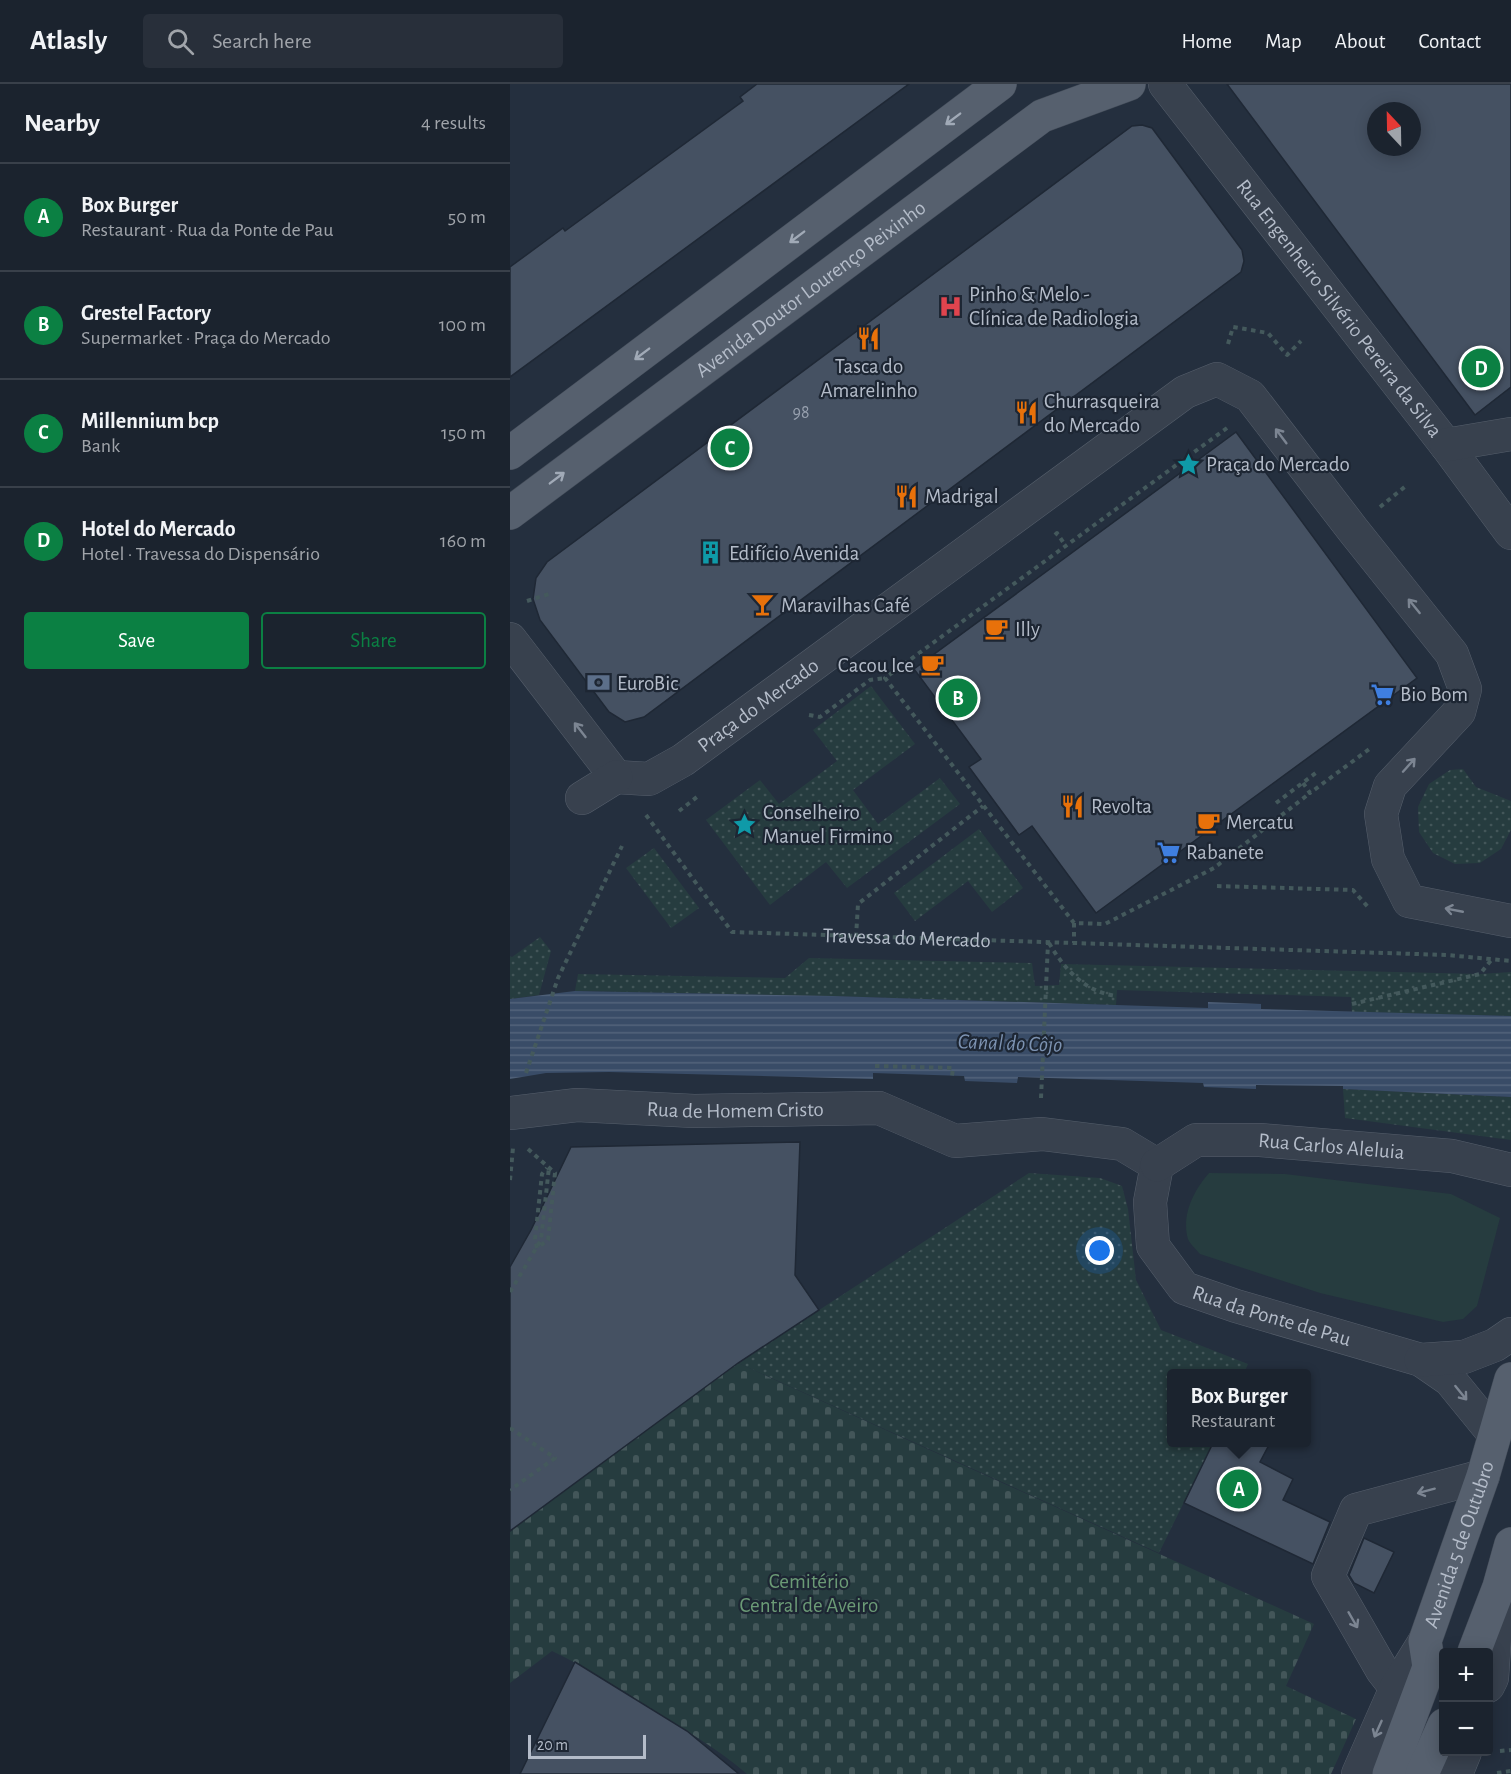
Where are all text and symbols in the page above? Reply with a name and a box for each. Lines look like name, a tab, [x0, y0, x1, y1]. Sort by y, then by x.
search box	[143, 14, 563, 68]
icon: search	[164, 25, 197, 58]
text: Atlasly	[30, 27, 107, 55]
text: Search here	[212, 30, 312, 52]
text: Home	[1181, 31, 1232, 52]
text: Map	[1265, 31, 1302, 52]
text: About	[1335, 31, 1385, 52]
text: Contact	[1418, 31, 1481, 52]
north arrow	[1367, 102, 1421, 156]
text: Nearby	[24, 110, 100, 136]
text: 4 results	[421, 113, 486, 133]
one-way arrow	[946, 113, 962, 126]
street label: Rua Engenheiro Silvério Pereira da Silva	[1233, 175, 1446, 441]
text: Box Burger	[81, 194, 178, 216]
street label: Avenida Doutor Lourenço Peixinho	[692, 196, 929, 381]
text: A	[38, 207, 50, 227]
text: 50 m	[448, 207, 486, 227]
text: Restaurant · Rua da Ponte de Pau	[81, 220, 333, 240]
one-way arrow	[790, 230, 806, 243]
place label: Pinho & Melo - Clínica de Radiologia	[969, 284, 1139, 329]
hospital icon: Pinho & Melo - Clínica de Radiologia	[938, 293, 964, 319]
text: Grestel Factory	[81, 302, 211, 324]
text: B	[38, 315, 49, 335]
text: 100 m	[439, 315, 486, 335]
restaurant icon: Tasca do Amarelinho	[856, 325, 882, 351]
text: Supermarket · Praça do Mercado	[81, 328, 331, 348]
pin: D	[1462, 346, 1500, 390]
one-way arrow	[634, 348, 650, 360]
place label: Tasca do Amarelinho	[821, 356, 918, 401]
place label: Churrasqueira do Mercado	[1044, 391, 1160, 436]
restaurant icon: Churrasqueira do Mercado	[1013, 400, 1039, 426]
house number: 98	[793, 404, 810, 422]
text: Millennium bcp	[81, 410, 219, 432]
text: C	[38, 423, 49, 443]
text: 150 m	[441, 423, 486, 443]
pin: C	[710, 426, 750, 470]
one-way arrow	[1275, 429, 1288, 445]
text: Bank	[81, 436, 120, 456]
place icon: Praça do Mercado	[1175, 451, 1201, 477]
place label: Praça do Mercado	[1206, 454, 1350, 475]
one-way arrow	[548, 472, 564, 484]
restaurant icon: Madrigal	[894, 483, 920, 509]
place label: Madrigal	[925, 486, 999, 507]
text: Hotel do Mercado	[81, 518, 236, 540]
text: D	[37, 531, 50, 551]
text: 160 m	[440, 531, 486, 551]
building icon: Edifício Avenida	[698, 540, 724, 566]
place label: Edifício Avenida	[729, 543, 860, 564]
text: Hotel · Travessa do Dispensário	[81, 544, 320, 564]
bar icon: Maravilhas Café	[750, 592, 776, 618]
place label: Maravilhas Café	[781, 595, 910, 616]
one-way arrow	[1408, 599, 1421, 615]
button: Save	[24, 612, 249, 669]
button: Share	[261, 612, 486, 669]
cafe icon: Illy	[984, 616, 1010, 642]
place label: Illy	[1015, 619, 1040, 640]
cafe icon: Cacou Ice	[919, 652, 945, 678]
street label: Praça do Mercado	[694, 654, 822, 756]
place label: Cacou Ice	[838, 655, 914, 676]
bank icon: EuroBic	[586, 670, 612, 696]
place label: EuroBic	[617, 673, 678, 694]
pin: B	[938, 676, 978, 720]
supermarket icon: Bio Bom	[1369, 681, 1395, 707]
place label: Bio Bom	[1400, 684, 1468, 705]
one-way arrow	[574, 723, 587, 739]
one-way arrow	[1402, 758, 1416, 773]
restaurant icon: Revolta	[1060, 793, 1086, 819]
place label: Revolta	[1091, 796, 1152, 817]
place label: Conselheiro Manuel Firmino	[763, 802, 893, 847]
cafe icon: Mercatu	[1195, 809, 1221, 835]
place icon: Conselheiro Manuel Firmino	[732, 811, 758, 837]
place label: Mercatu	[1226, 812, 1294, 833]
supermarket icon: Rabanete	[1155, 839, 1181, 865]
place label: Rabanete	[1186, 842, 1264, 863]
one-way arrow	[1444, 904, 1464, 915]
street label: Travessa do Mercado	[822, 924, 991, 951]
water label: Canal do Côjo	[957, 1030, 1063, 1056]
street label: Rua de Homem Cristo	[646, 1098, 824, 1122]
street label: Rua Carlos Aleluia	[1257, 1129, 1406, 1163]
your location	[1085, 1236, 1114, 1265]
street label: Rua da Ponte de Pau	[1190, 1281, 1354, 1350]
popup	[1167, 1369, 1311, 1447]
text: Box Burger	[1190, 1385, 1288, 1407]
one-way arrow	[1454, 1385, 1467, 1401]
text: Restaurant	[1190, 1411, 1275, 1431]
street label: Avenida 5 de Outubro	[1420, 1458, 1497, 1631]
pin: A	[1220, 1466, 1258, 1512]
one-way arrow	[1417, 1486, 1436, 1497]
park label: Cemitério Central de Aveiro	[740, 1571, 878, 1616]
one-way arrow	[1348, 1611, 1360, 1628]
map controls	[1439, 1648, 1493, 1756]
button: +	[1439, 1648, 1493, 1702]
button: −	[1439, 1702, 1493, 1756]
one-way arrow	[1372, 1720, 1383, 1738]
scale bar	[528, 1732, 646, 1760]
text: 20 m	[537, 1737, 568, 1753]

